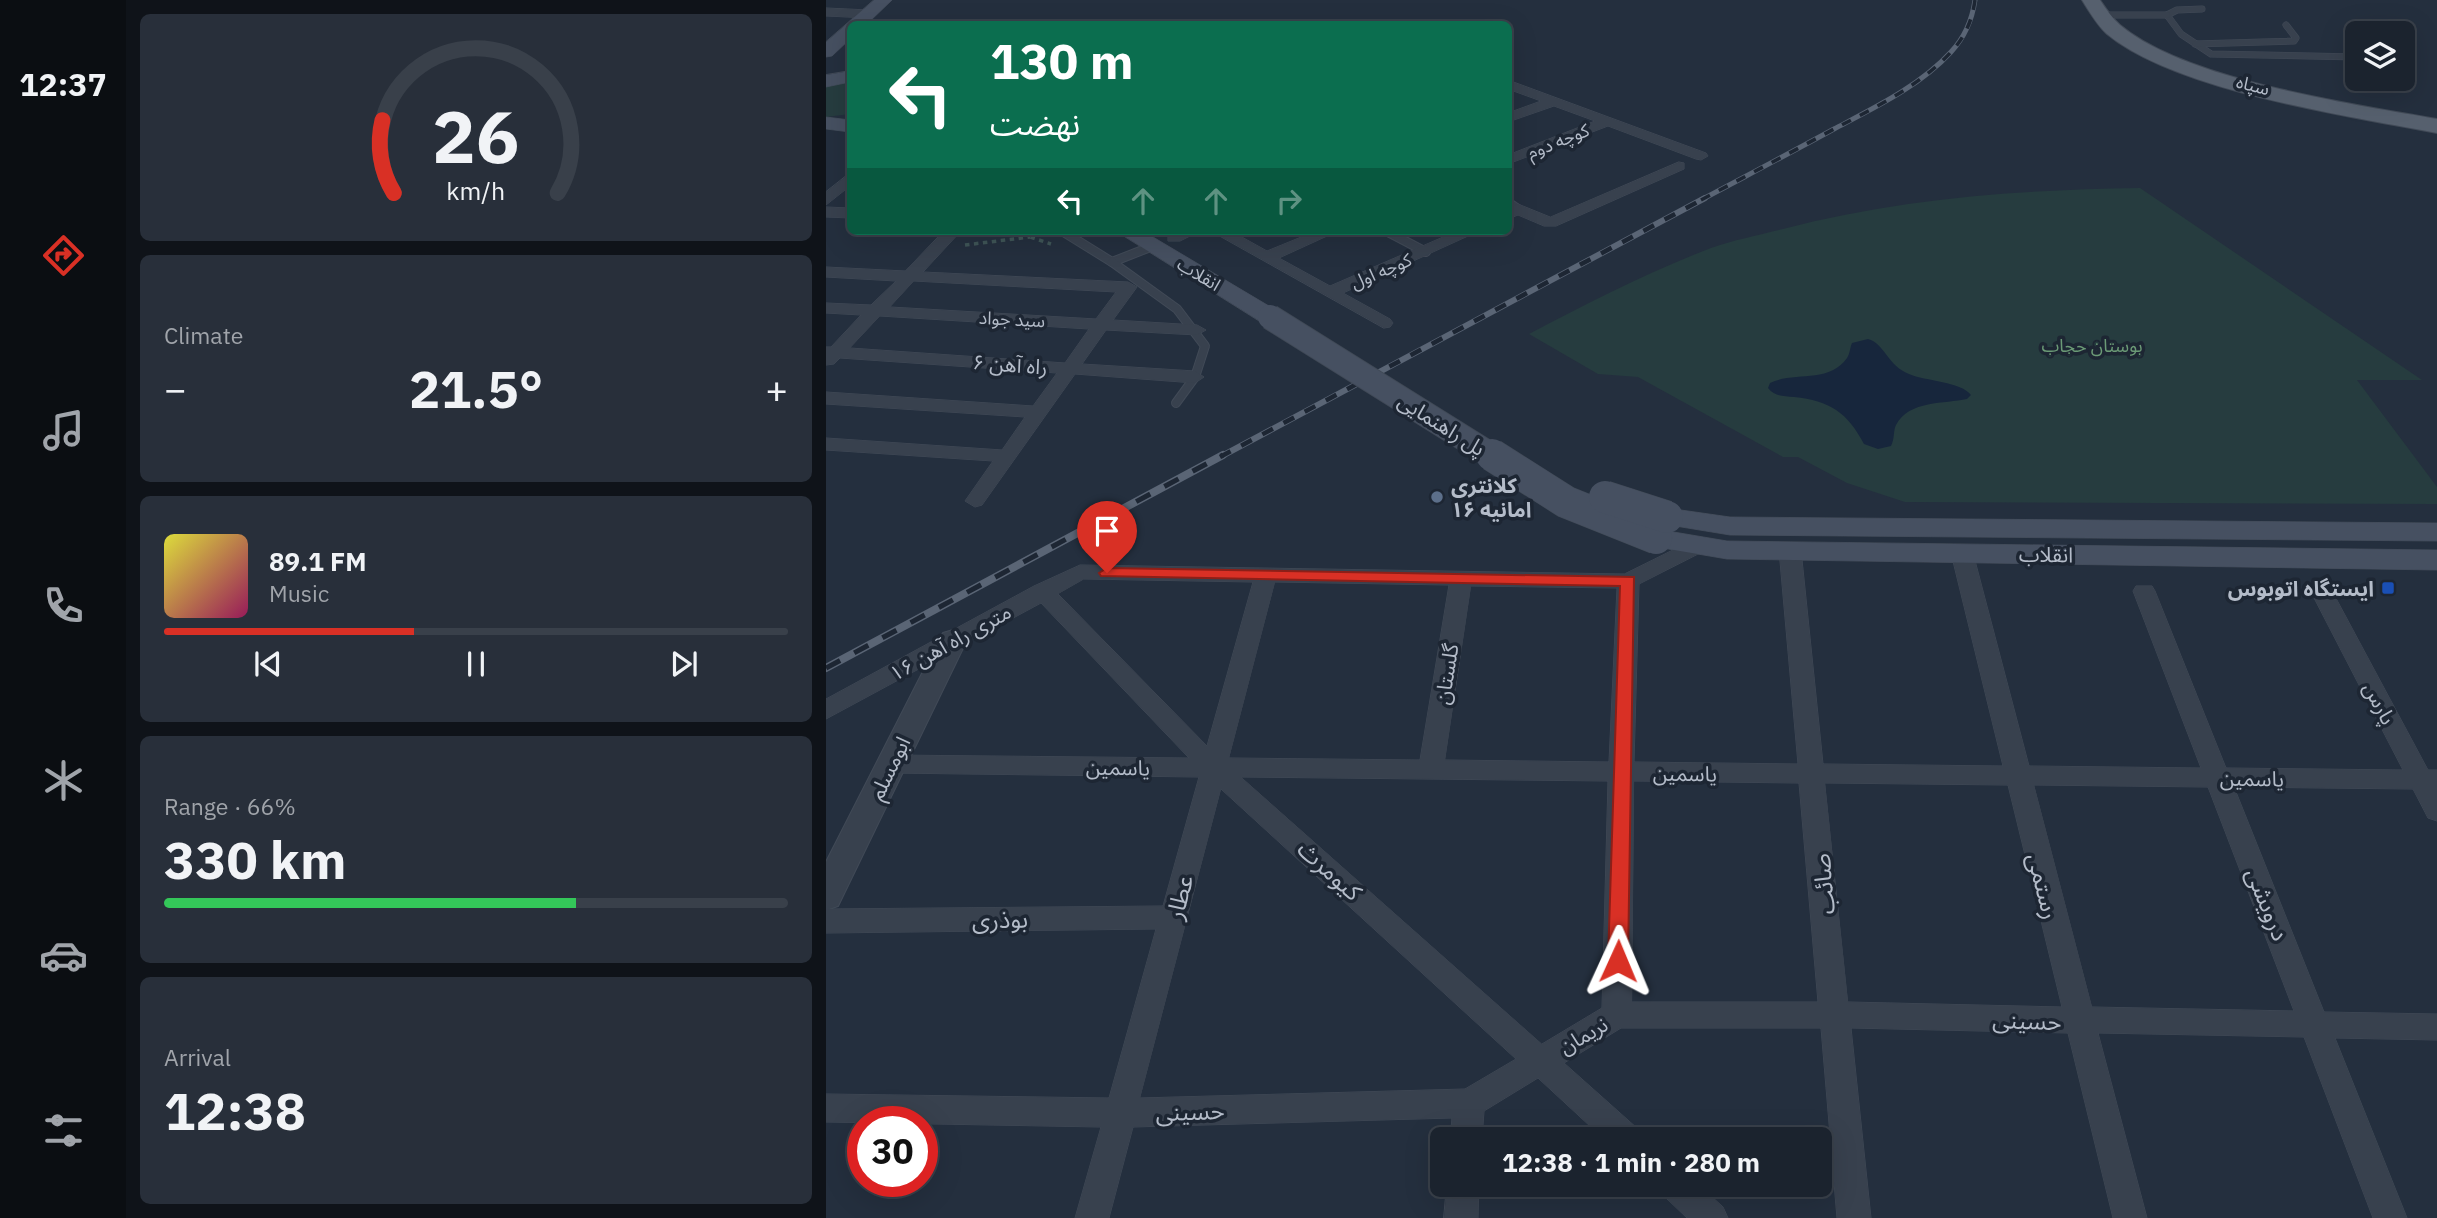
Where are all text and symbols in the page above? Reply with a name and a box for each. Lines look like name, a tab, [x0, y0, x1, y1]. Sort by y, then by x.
map controls	[2345, 21, 2415, 91]
button: layers	[2345, 21, 2415, 91]
text: 130 m	[990, 29, 1134, 92]
icon: left	[875, 49, 966, 140]
text: 12:37	[19, 63, 107, 105]
street label: سپاه	[2234, 70, 2272, 100]
text: 26	[432, 89, 520, 184]
text: نهضت	[990, 102, 1080, 144]
street label: کوچه دوم	[1524, 118, 1594, 167]
text: km/h	[447, 174, 505, 207]
icon: left	[1051, 182, 1089, 220]
icon: ahead	[1124, 182, 1162, 220]
icon: ahead	[1197, 182, 1235, 220]
icon: right	[1270, 182, 1308, 220]
icon: directions	[39, 231, 88, 280]
street label: کوچه اول	[1347, 248, 1416, 294]
street label: انقلاب	[1173, 252, 1225, 296]
street label: سید جواد	[978, 306, 1046, 332]
text: Climate	[164, 320, 243, 350]
park label: بوستان حجاب	[2041, 334, 2143, 357]
street label: راه آهن ۶	[972, 347, 1048, 381]
text: 21.5°	[409, 355, 543, 422]
text: −	[164, 364, 187, 413]
text: +	[765, 364, 788, 413]
street label: پل راهنمایی	[1393, 386, 1491, 462]
icon: music	[39, 406, 88, 455]
place label: کلانتری ۱۶ امانیه	[1451, 471, 1532, 523]
marker: کلانتری ۱۶ امانیه	[1429, 489, 1445, 505]
pin	[1077, 501, 1137, 573]
icon: arrive	[1088, 512, 1126, 550]
street label: انقلاب	[2019, 540, 2073, 568]
text: 89.1 FM	[269, 544, 367, 578]
place label: ایستگاه اتوبوس	[2228, 574, 2374, 602]
text: Music	[269, 578, 329, 608]
marker: ایستگاه اتوبوس	[2380, 580, 2396, 596]
icon: phone	[39, 581, 88, 630]
street label: ۱۶ متری راه آهن	[884, 597, 1016, 687]
street label: گلستان	[1427, 641, 1465, 706]
icon: previous	[249, 645, 287, 683]
icon: pause	[457, 645, 495, 683]
icon: next	[665, 645, 703, 683]
street label: پارس	[2357, 677, 2403, 729]
street label: ابومسلم	[862, 732, 918, 805]
street label: یاسمین	[1086, 752, 1150, 782]
icon: climate	[39, 756, 88, 805]
street label: یاسمین	[1653, 758, 1717, 788]
street label: یاسمین	[2220, 763, 2284, 793]
text: Range · 66%	[164, 791, 296, 821]
text: 330 km	[164, 826, 346, 893]
street label: کیومرث	[1291, 833, 1370, 908]
street label: رستمی	[2020, 849, 2068, 923]
street label: صائب	[1804, 852, 1842, 916]
street label: درویشی	[2239, 863, 2297, 945]
street label: عطار	[1157, 871, 1200, 924]
street label: بوذری	[972, 903, 1028, 935]
position arrow	[1581, 924, 1655, 998]
icon: car	[39, 931, 88, 980]
street label: حسینی	[1992, 1003, 2062, 1037]
street label: نریمان	[1553, 1010, 1613, 1060]
text: Arrival	[164, 1042, 231, 1072]
text: 12:38	[164, 1077, 306, 1144]
street label: حسینی	[1155, 1094, 1225, 1128]
icon: filters	[39, 1106, 88, 1155]
speed limit sign: 30	[847, 1106, 938, 1197]
text: 12:38 · 1 min · 280 m	[1502, 1145, 1760, 1179]

